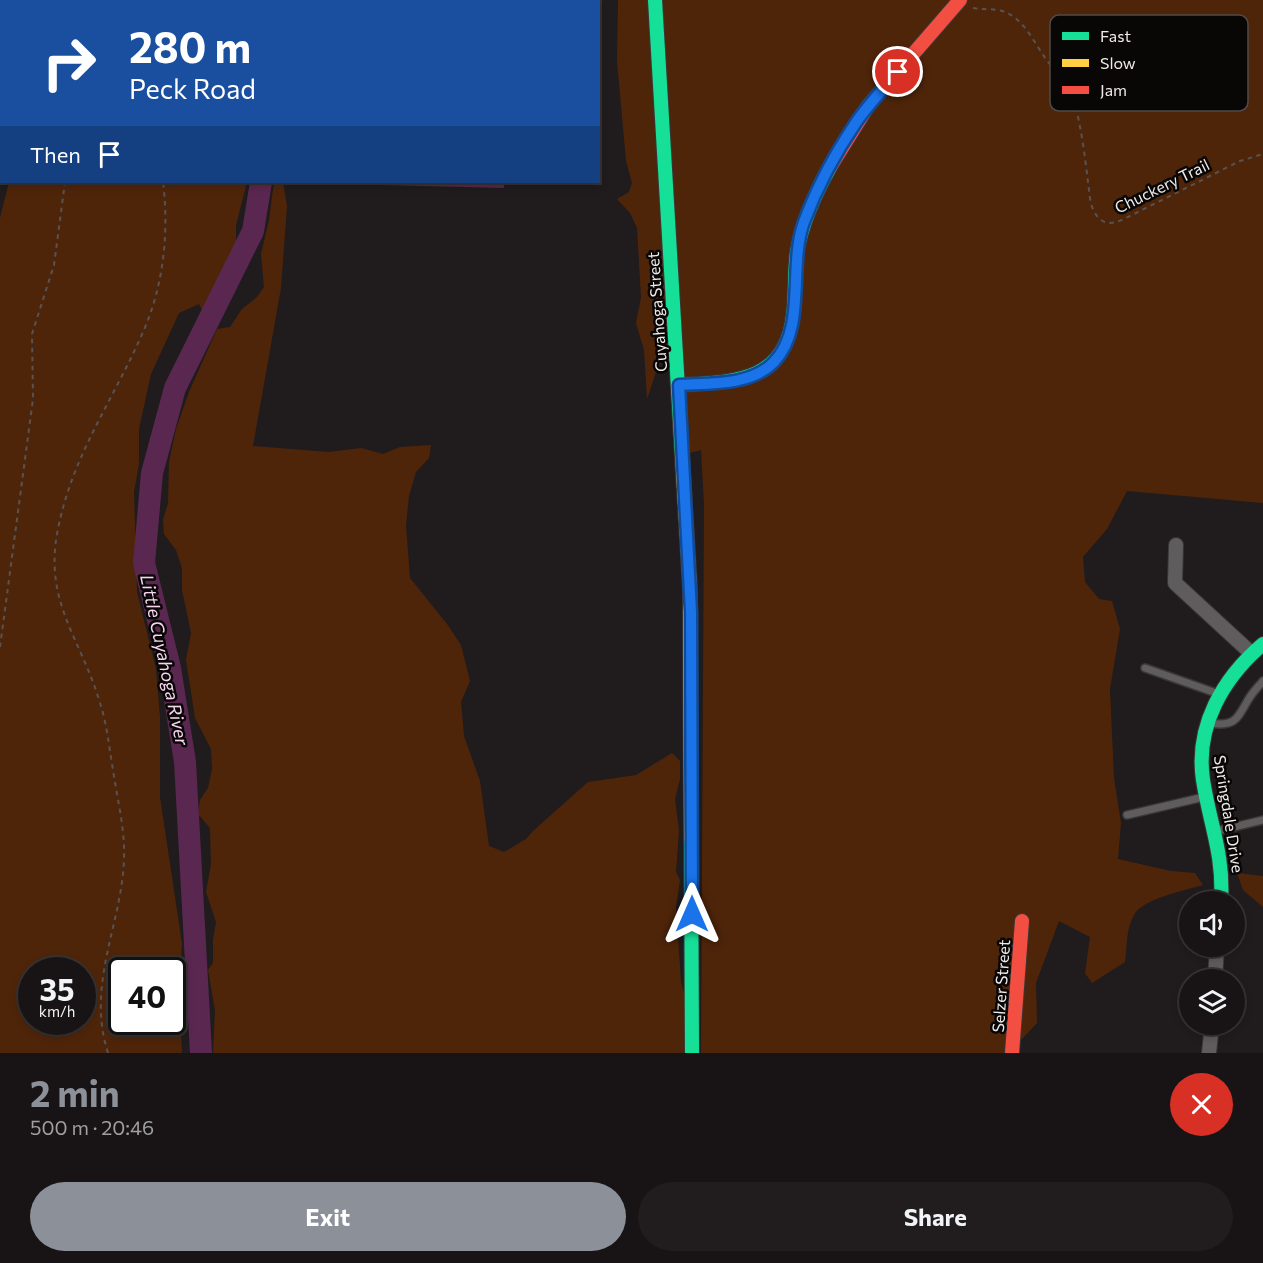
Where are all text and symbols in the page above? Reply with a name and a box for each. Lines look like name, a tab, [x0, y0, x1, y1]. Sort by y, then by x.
legend	[1050, 15, 1248, 111]
text: 280 m	[129, 20, 251, 72]
icon: right	[30, 24, 108, 102]
text: Fast	[1100, 26, 1131, 45]
pin	[872, 46, 923, 97]
text: Slow	[1100, 53, 1136, 72]
icon: arrive	[881, 55, 914, 88]
text: Peck Road	[129, 72, 256, 105]
text: Jam	[1100, 80, 1127, 99]
icon: arrive	[93, 138, 126, 171]
text: Then	[30, 141, 81, 168]
street label: Chuckery Trail	[1111, 154, 1212, 217]
street label: Cuyahoga Street	[643, 251, 670, 373]
water label: Little Cuyahoga River	[136, 572, 194, 748]
street label: Springdale Drive	[1211, 754, 1248, 874]
position arrow	[660, 882, 724, 946]
map controls	[1179, 891, 1245, 1035]
button: sound	[1179, 891, 1245, 957]
street label: Selzer Street	[988, 939, 1013, 1033]
speed limit sign: 40	[108, 957, 186, 1035]
button: layers	[1179, 969, 1245, 1035]
text: 35	[40, 970, 74, 1007]
text: km/h	[39, 1002, 75, 1020]
text: 2 min	[30, 1070, 120, 1114]
button: close	[1170, 1073, 1233, 1136]
text: 500 m · 20:46	[30, 1115, 154, 1139]
button: Exit	[30, 1182, 626, 1251]
button: Share	[638, 1182, 1233, 1251]

